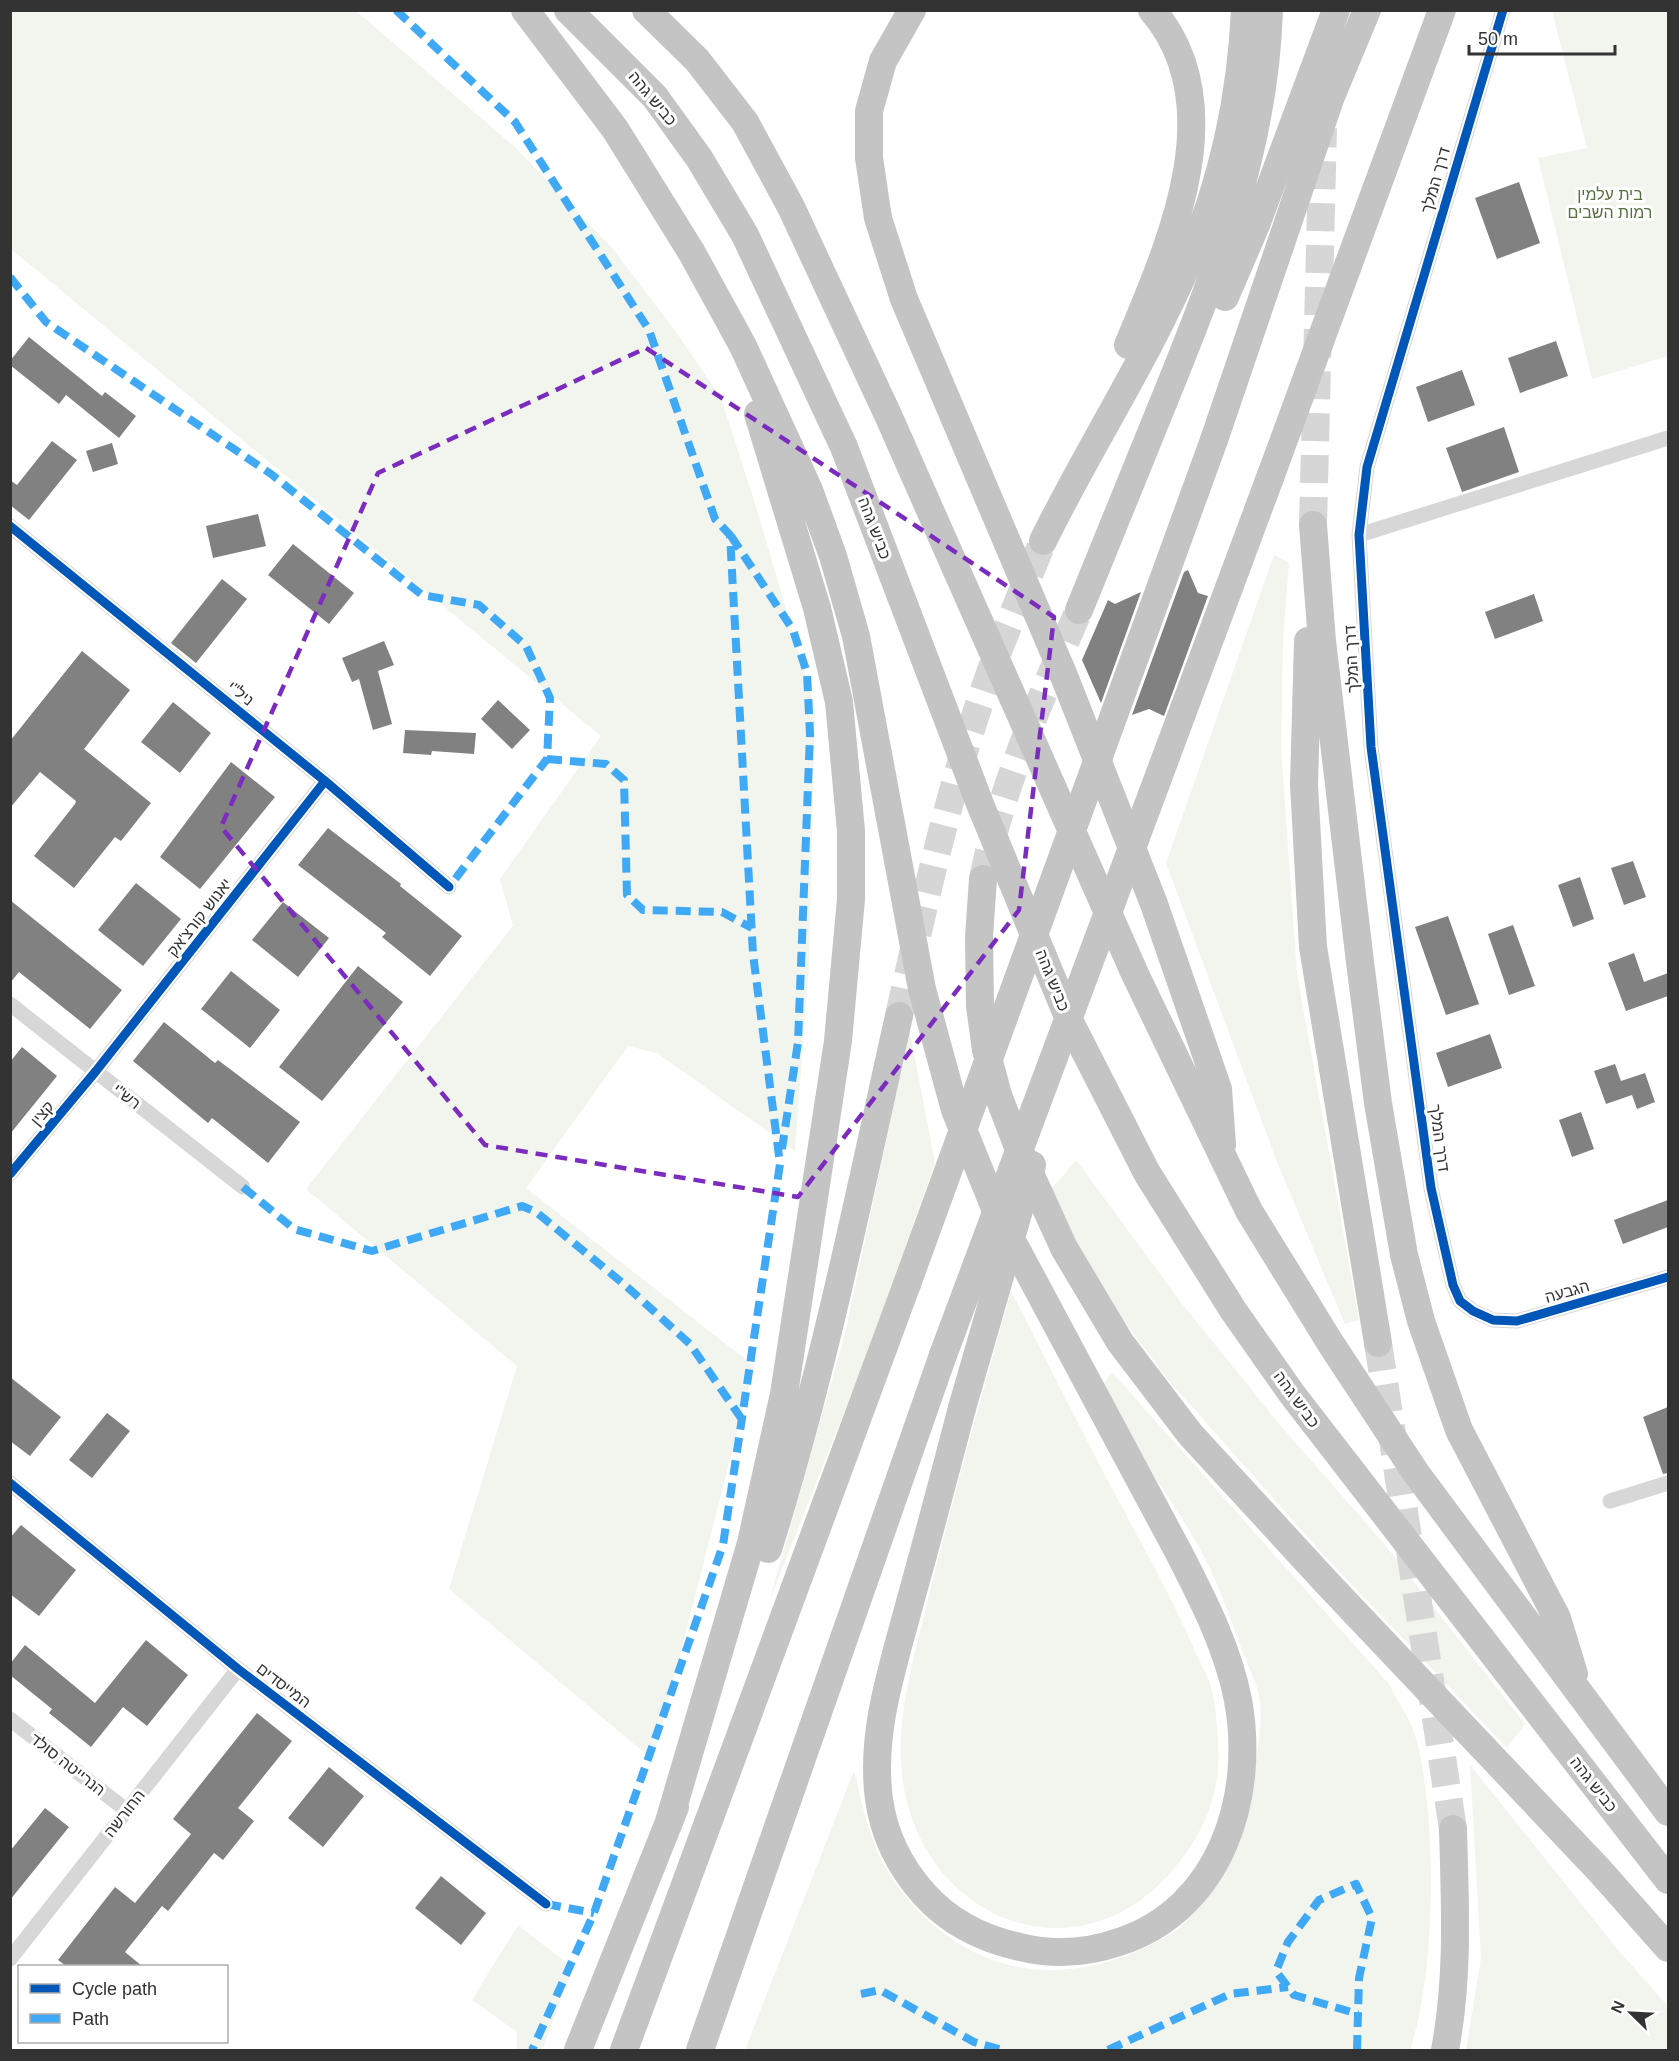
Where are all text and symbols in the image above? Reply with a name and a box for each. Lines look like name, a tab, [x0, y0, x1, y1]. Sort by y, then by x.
scale bar	[1469, 18, 1614, 56]
text: 50 m	[1478, 29, 1518, 49]
street label: כביש גהה	[625, 68, 680, 129]
street label: דרך המלך	[1418, 145, 1453, 215]
park label: בית עלמין רמות השבים	[1568, 186, 1652, 221]
street label: כביש גהה	[855, 495, 894, 562]
street label: דרך המלך	[1341, 625, 1362, 693]
street label: ניל"י	[224, 678, 257, 709]
street label: יאנוש קורצ'אק	[164, 875, 235, 959]
street label: כביש גהה	[1032, 947, 1073, 1014]
street label: רש"י	[110, 1080, 144, 1112]
street label: קצין	[27, 1098, 57, 1129]
street label: דרך המלך	[1426, 1103, 1453, 1173]
street label: הגבעה	[1543, 1277, 1591, 1306]
street label: כביש גהה	[1271, 1368, 1323, 1431]
street label: המייסדים	[253, 1660, 314, 1711]
street label: הנרייטה סולד	[27, 1730, 108, 1799]
street label: כביש גהה	[1567, 1753, 1620, 1815]
street label: החורשה	[101, 1786, 148, 1840]
legend	[18, 1965, 228, 2043]
text: Cycle path	[72, 1979, 157, 1999]
north arrow	[1601, 1983, 1661, 2043]
text: N	[1608, 1998, 1628, 2016]
text: Path	[72, 2009, 109, 2029]

